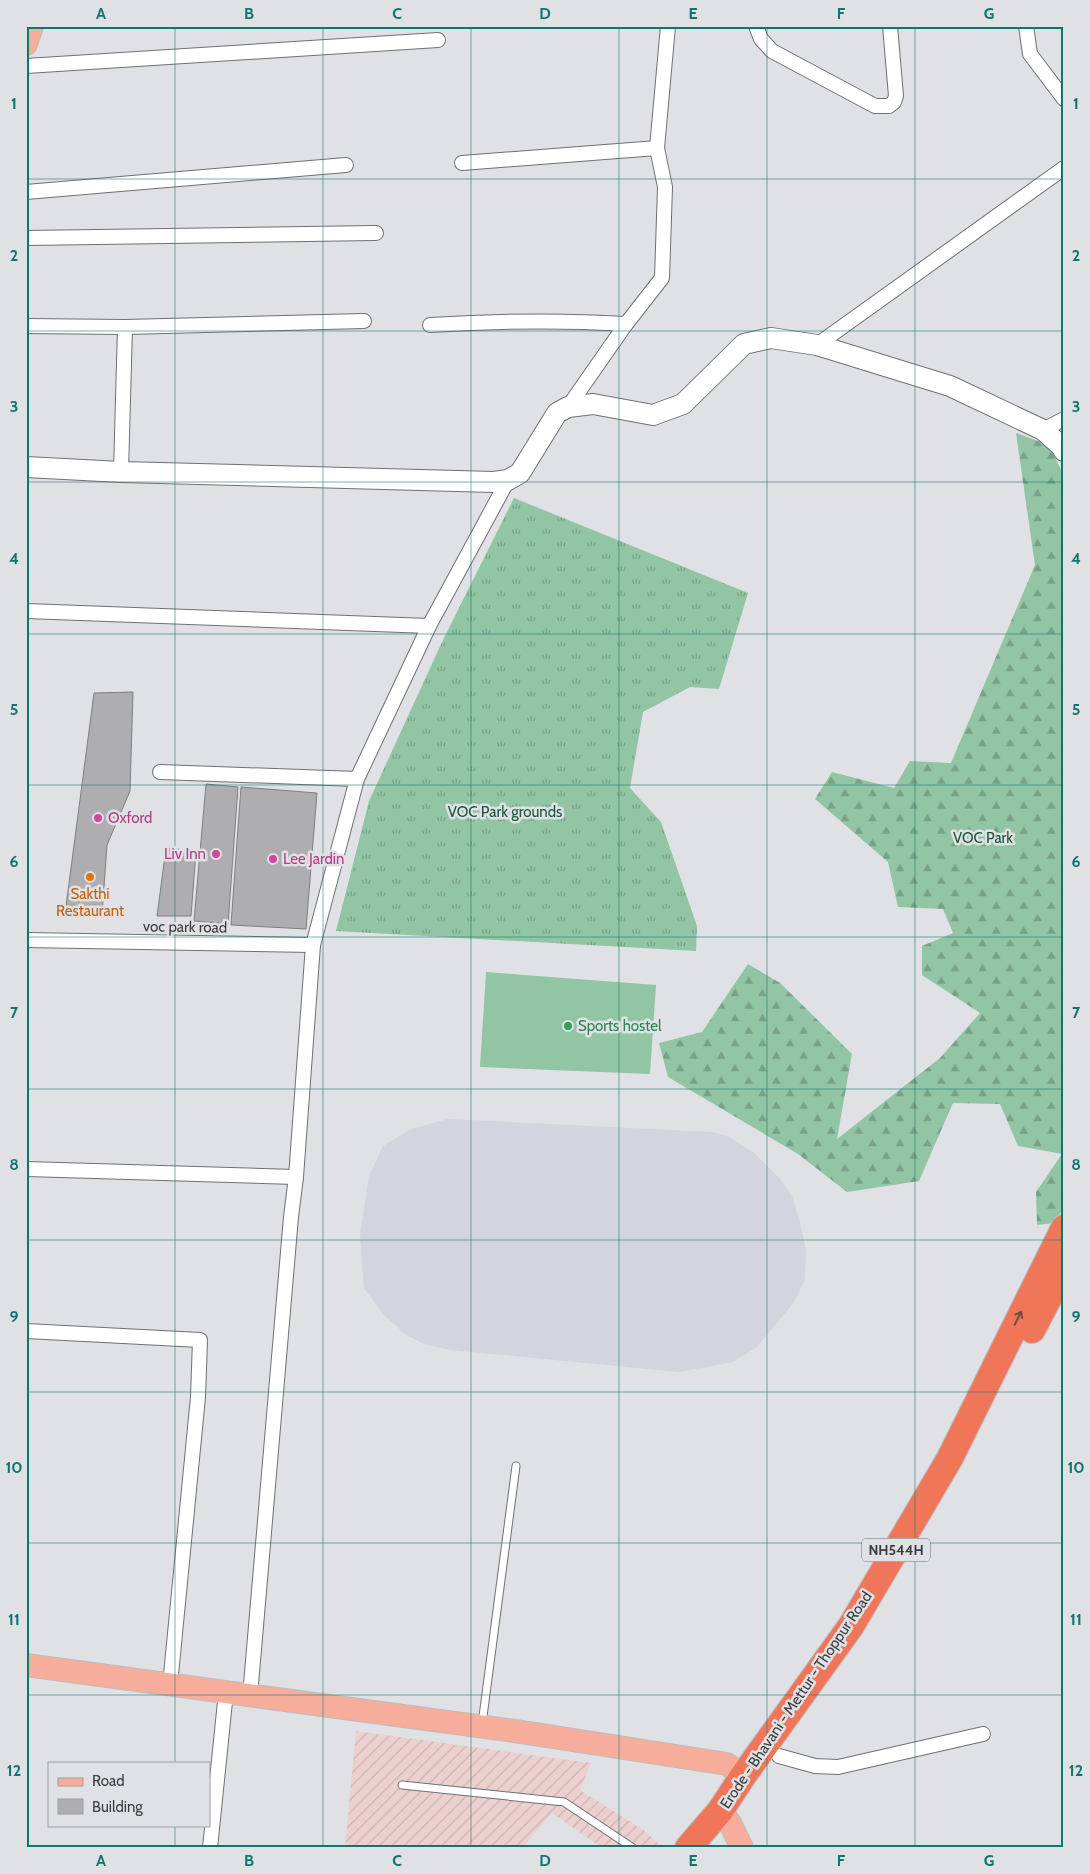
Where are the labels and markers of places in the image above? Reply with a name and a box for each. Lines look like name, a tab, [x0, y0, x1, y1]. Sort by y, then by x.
place label: Oxford	[108, 809, 152, 827]
marker: Oxford	[92, 812, 104, 824]
place label: Liv Inn	[164, 845, 206, 863]
marker: Liv Inn	[210, 848, 222, 860]
place label: Lee Jardin	[283, 850, 344, 868]
marker: Lee Jardin	[267, 853, 279, 865]
marker: Sakthi Restaurant	[84, 871, 96, 883]
place label: Sakthi Restaurant	[56, 885, 124, 920]
place label: Sports hostel	[578, 1017, 662, 1035]
marker: Sports hostel	[562, 1020, 574, 1032]

